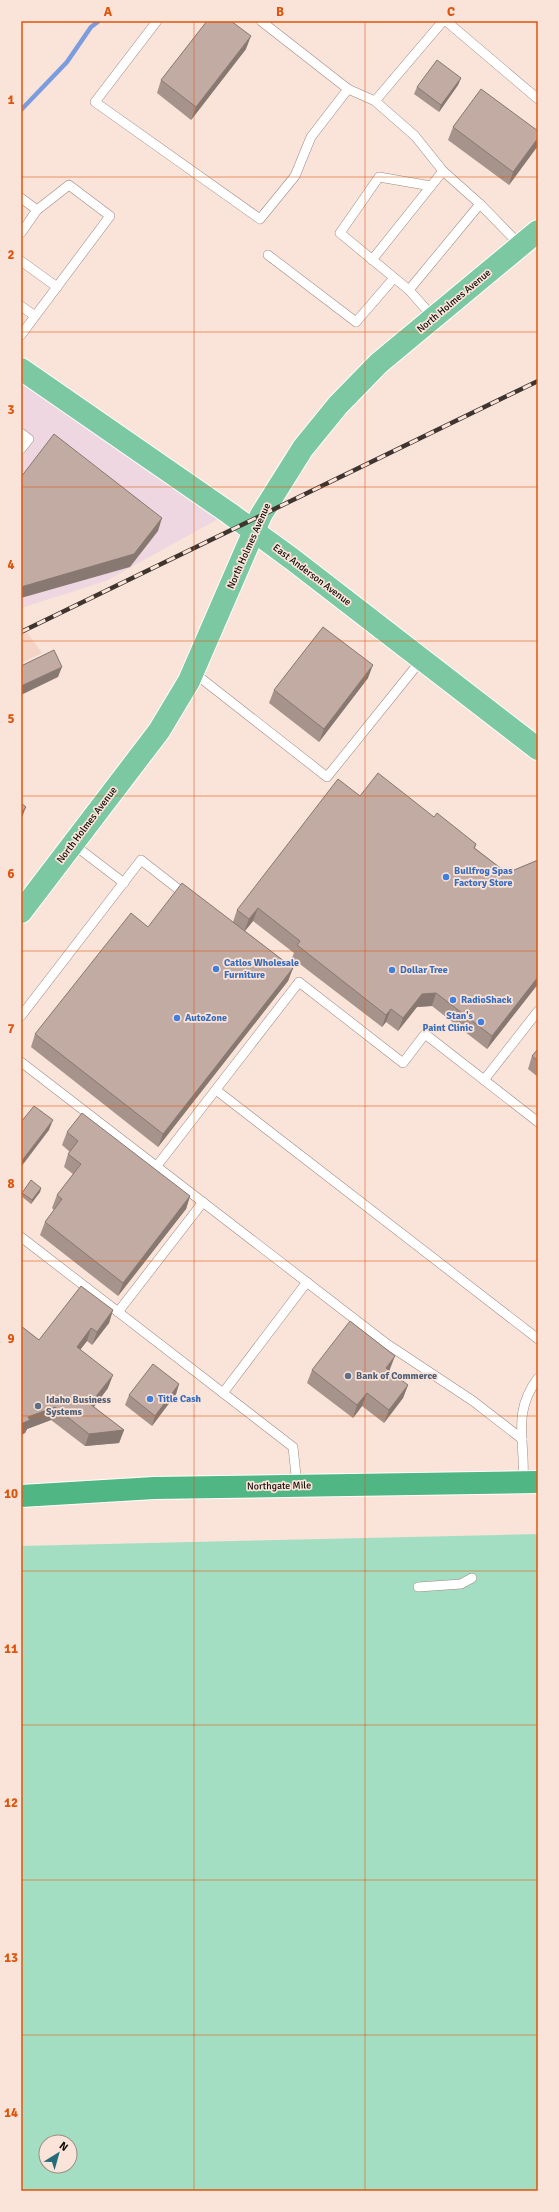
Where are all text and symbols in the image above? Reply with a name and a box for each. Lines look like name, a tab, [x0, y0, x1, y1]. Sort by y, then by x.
text: A	[104, 4, 113, 20]
text: B	[276, 4, 284, 20]
text: C	[447, 4, 455, 20]
text: 1	[7, 92, 15, 108]
text: 2	[7, 247, 15, 263]
street label: North Holmes Avenue	[415, 267, 493, 335]
text: 3	[7, 402, 15, 418]
street label: North Holmes Avenue	[225, 501, 273, 591]
street label: East Anderson Avenue	[271, 542, 353, 608]
text: 4	[7, 557, 15, 573]
text: 5	[7, 711, 15, 727]
street label: North Holmes Avenue	[54, 784, 120, 866]
place label: Bullfrog Spas Factory Store	[454, 865, 513, 889]
text: 6	[7, 866, 15, 882]
marker: Bullfrog Spas Factory Store	[441, 872, 451, 882]
place label: Catlos Wholesale Furniture	[224, 957, 299, 981]
marker: Catlos Wholesale Furniture	[211, 964, 221, 974]
place label: Dollar Tree	[400, 964, 448, 976]
marker: Dollar Tree	[387, 965, 397, 975]
place label: RadioShack	[461, 994, 513, 1006]
marker: RadioShack	[448, 995, 458, 1005]
place label: Stan's Paint Clinic	[422, 1010, 474, 1034]
place label: AutoZone	[185, 1012, 227, 1024]
marker: AutoZone	[172, 1013, 182, 1023]
marker: Stan's Paint Clinic	[476, 1017, 486, 1027]
text: 7	[7, 1021, 15, 1037]
text: 8	[7, 1176, 15, 1192]
text: 9	[7, 1331, 15, 1347]
place label: Bank of Commerce	[356, 1370, 437, 1382]
marker: Bank of Commerce	[343, 1371, 353, 1381]
place label: Title Cash	[158, 1393, 202, 1405]
place label: Idaho Business Systems	[46, 1394, 111, 1418]
marker: Title Cash	[145, 1394, 155, 1404]
marker: Idaho Business Systems	[33, 1401, 43, 1411]
street label: Northgate Mile	[247, 1479, 311, 1493]
text: 10	[4, 1486, 18, 1502]
text: 11	[4, 1641, 18, 1657]
text: 12	[4, 1795, 18, 1811]
text: 13	[4, 1950, 18, 1966]
text: 14	[4, 2105, 18, 2121]
north arrow	[38, 2134, 78, 2174]
text: N	[57, 2139, 71, 2154]

